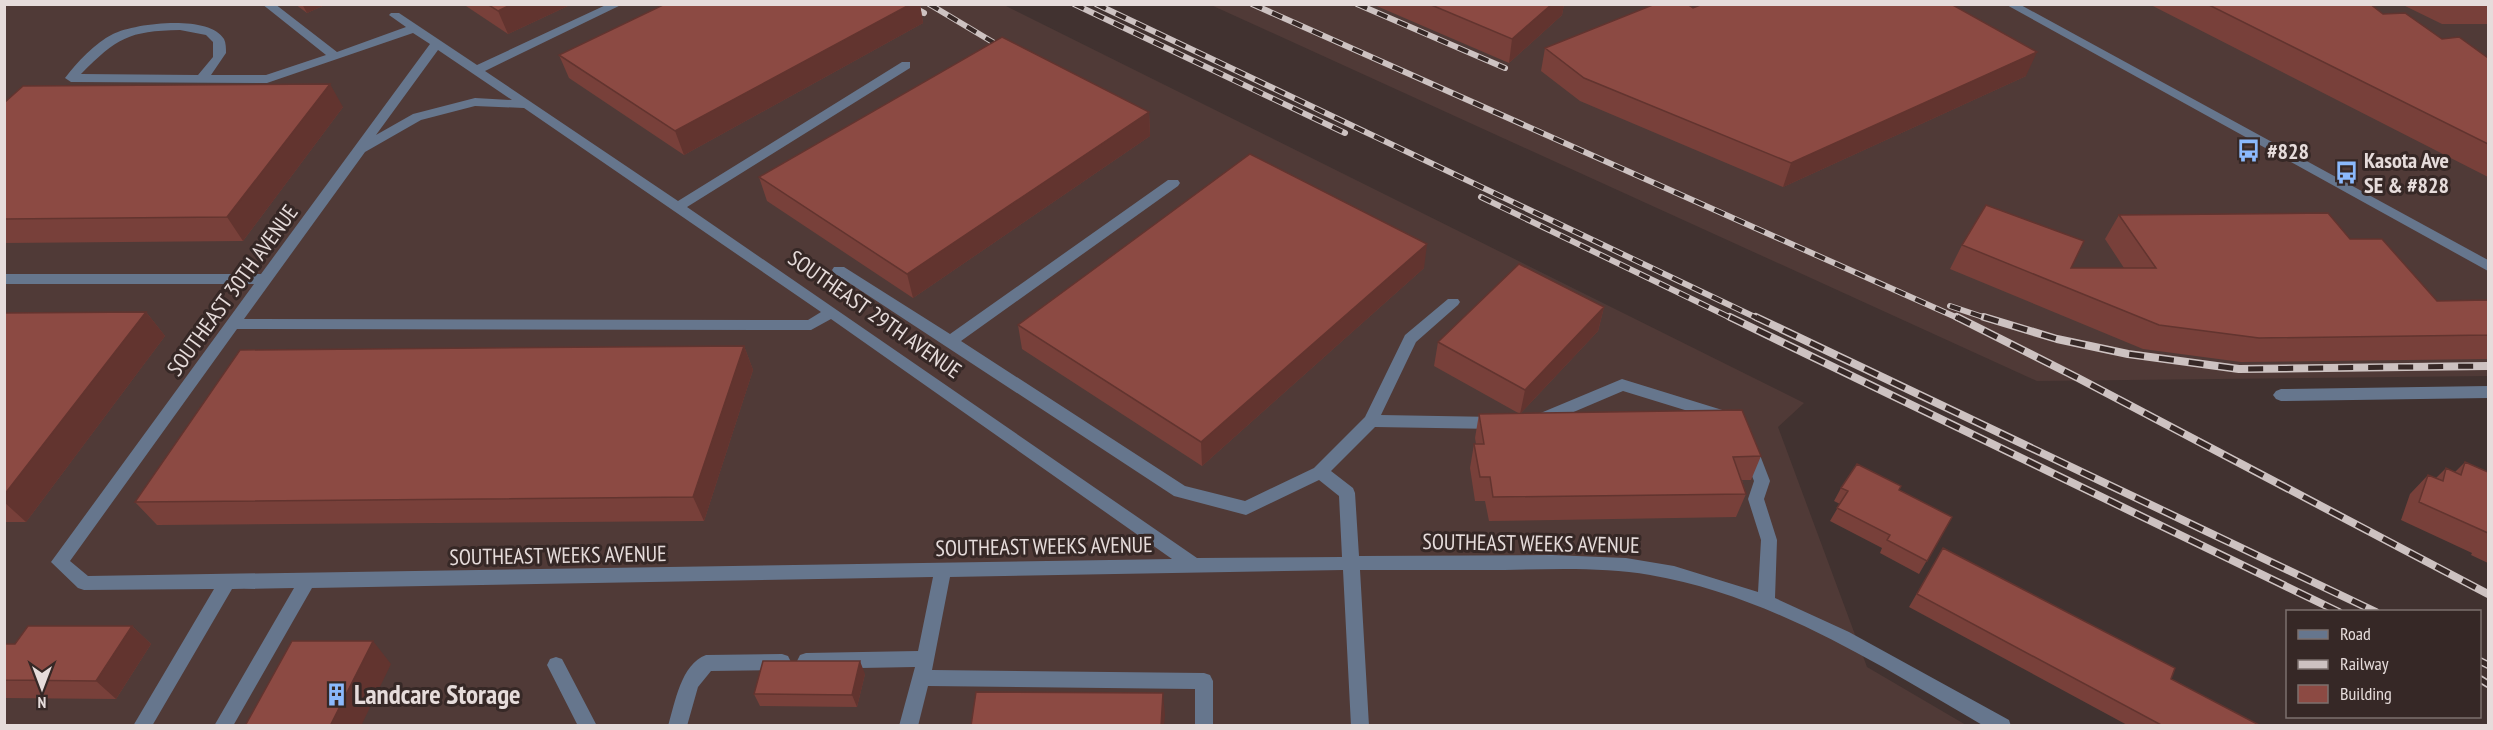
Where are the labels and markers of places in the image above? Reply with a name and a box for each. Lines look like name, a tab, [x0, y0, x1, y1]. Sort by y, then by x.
place label: #828	[2267, 137, 2309, 165]
bus stop icon: #828	[2236, 138, 2262, 164]
place label: Kasota Ave SE & #828	[2364, 146, 2449, 199]
bus stop icon: Kasota Ave SE & #828	[2333, 160, 2359, 186]
place label: Landcare Storage	[354, 677, 521, 711]
building icon: Landcare Storage	[323, 682, 349, 708]

